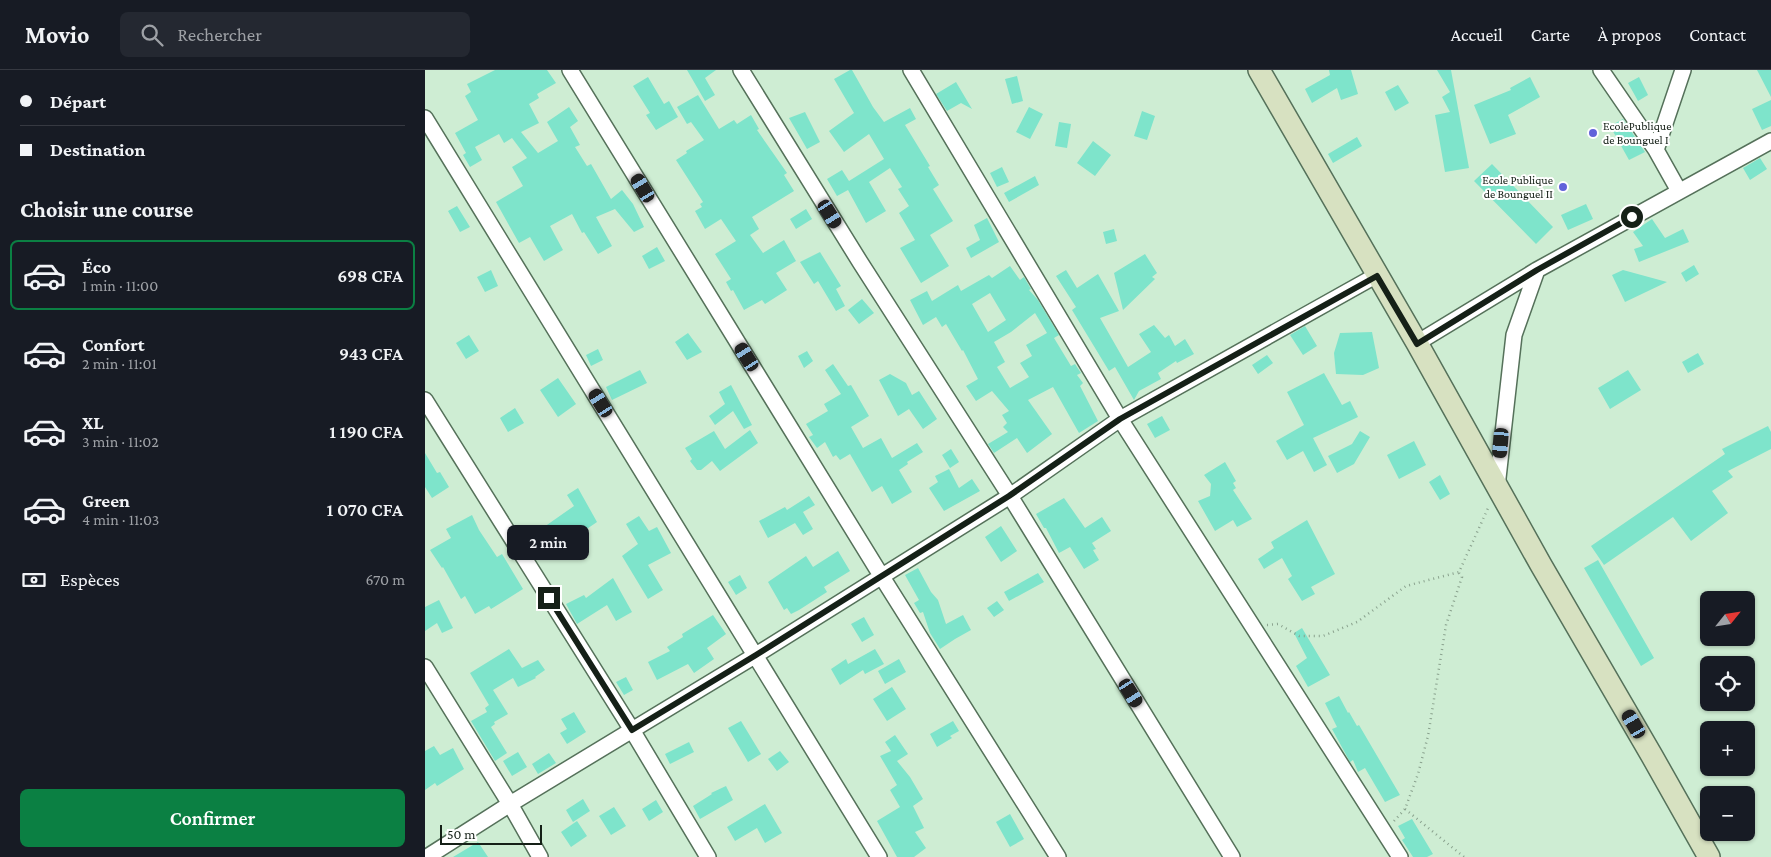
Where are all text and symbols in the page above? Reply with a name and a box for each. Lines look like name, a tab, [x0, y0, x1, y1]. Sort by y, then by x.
search box	[120, 12, 470, 57]
text: Movio	[25, 21, 90, 48]
icon: search	[138, 21, 166, 49]
text: Rechercher	[178, 24, 262, 45]
text: Accueil	[1451, 25, 1503, 45]
text: Carte	[1531, 25, 1570, 45]
text: À propos	[1598, 25, 1661, 45]
text: Contact	[1689, 25, 1746, 45]
text: Départ	[50, 91, 106, 112]
place label: EcolePublique de Bounguel I	[1603, 119, 1671, 147]
marker: EcolePublique de Bounguel I	[1587, 127, 1599, 139]
text: Destination	[50, 139, 145, 160]
car	[628, 171, 657, 205]
place label: Ecole Publique de Bounguel II	[1482, 173, 1553, 201]
marker: Ecole Publique de Bounguel II	[1557, 181, 1569, 193]
text: Choisir une course	[20, 197, 193, 222]
car	[815, 197, 844, 231]
route start	[1621, 206, 1643, 228]
icon: car	[22, 253, 67, 298]
text: Éco	[82, 256, 111, 277]
text: 698 CFA	[337, 265, 403, 286]
text: 1 min · 11:00	[82, 277, 158, 294]
icon: car	[22, 331, 67, 376]
text: Confort	[82, 334, 145, 355]
car	[732, 340, 761, 374]
text: 943 CFA	[339, 343, 403, 364]
text: 2 min · 11:01	[82, 355, 157, 372]
car	[586, 386, 615, 420]
icon: car	[22, 409, 67, 454]
text: XL	[82, 412, 104, 433]
text: 1 190 CFA	[329, 421, 403, 442]
car	[1492, 427, 1509, 459]
text: 3 min · 11:02	[82, 433, 159, 450]
icon: car	[22, 487, 67, 532]
text: Green	[82, 490, 130, 511]
text: 1 070 CFA	[327, 499, 403, 520]
text: 4 min · 11:03	[82, 511, 159, 528]
callout: 2 min	[508, 526, 590, 560]
text: 2 min	[529, 534, 567, 551]
icon: cash	[20, 566, 48, 594]
text: Espèces	[60, 569, 120, 590]
text: 670 m	[365, 571, 405, 588]
route end	[538, 587, 560, 609]
north arrow	[1700, 591, 1755, 646]
map controls	[1700, 591, 1755, 841]
button: locate	[1700, 656, 1755, 711]
car	[1116, 676, 1145, 710]
car	[1620, 707, 1647, 741]
button: +	[1700, 721, 1755, 776]
button: −	[1700, 786, 1755, 841]
button: Confirmer	[20, 789, 405, 847]
scale bar	[440, 822, 543, 845]
text: 50 m	[447, 826, 475, 842]

